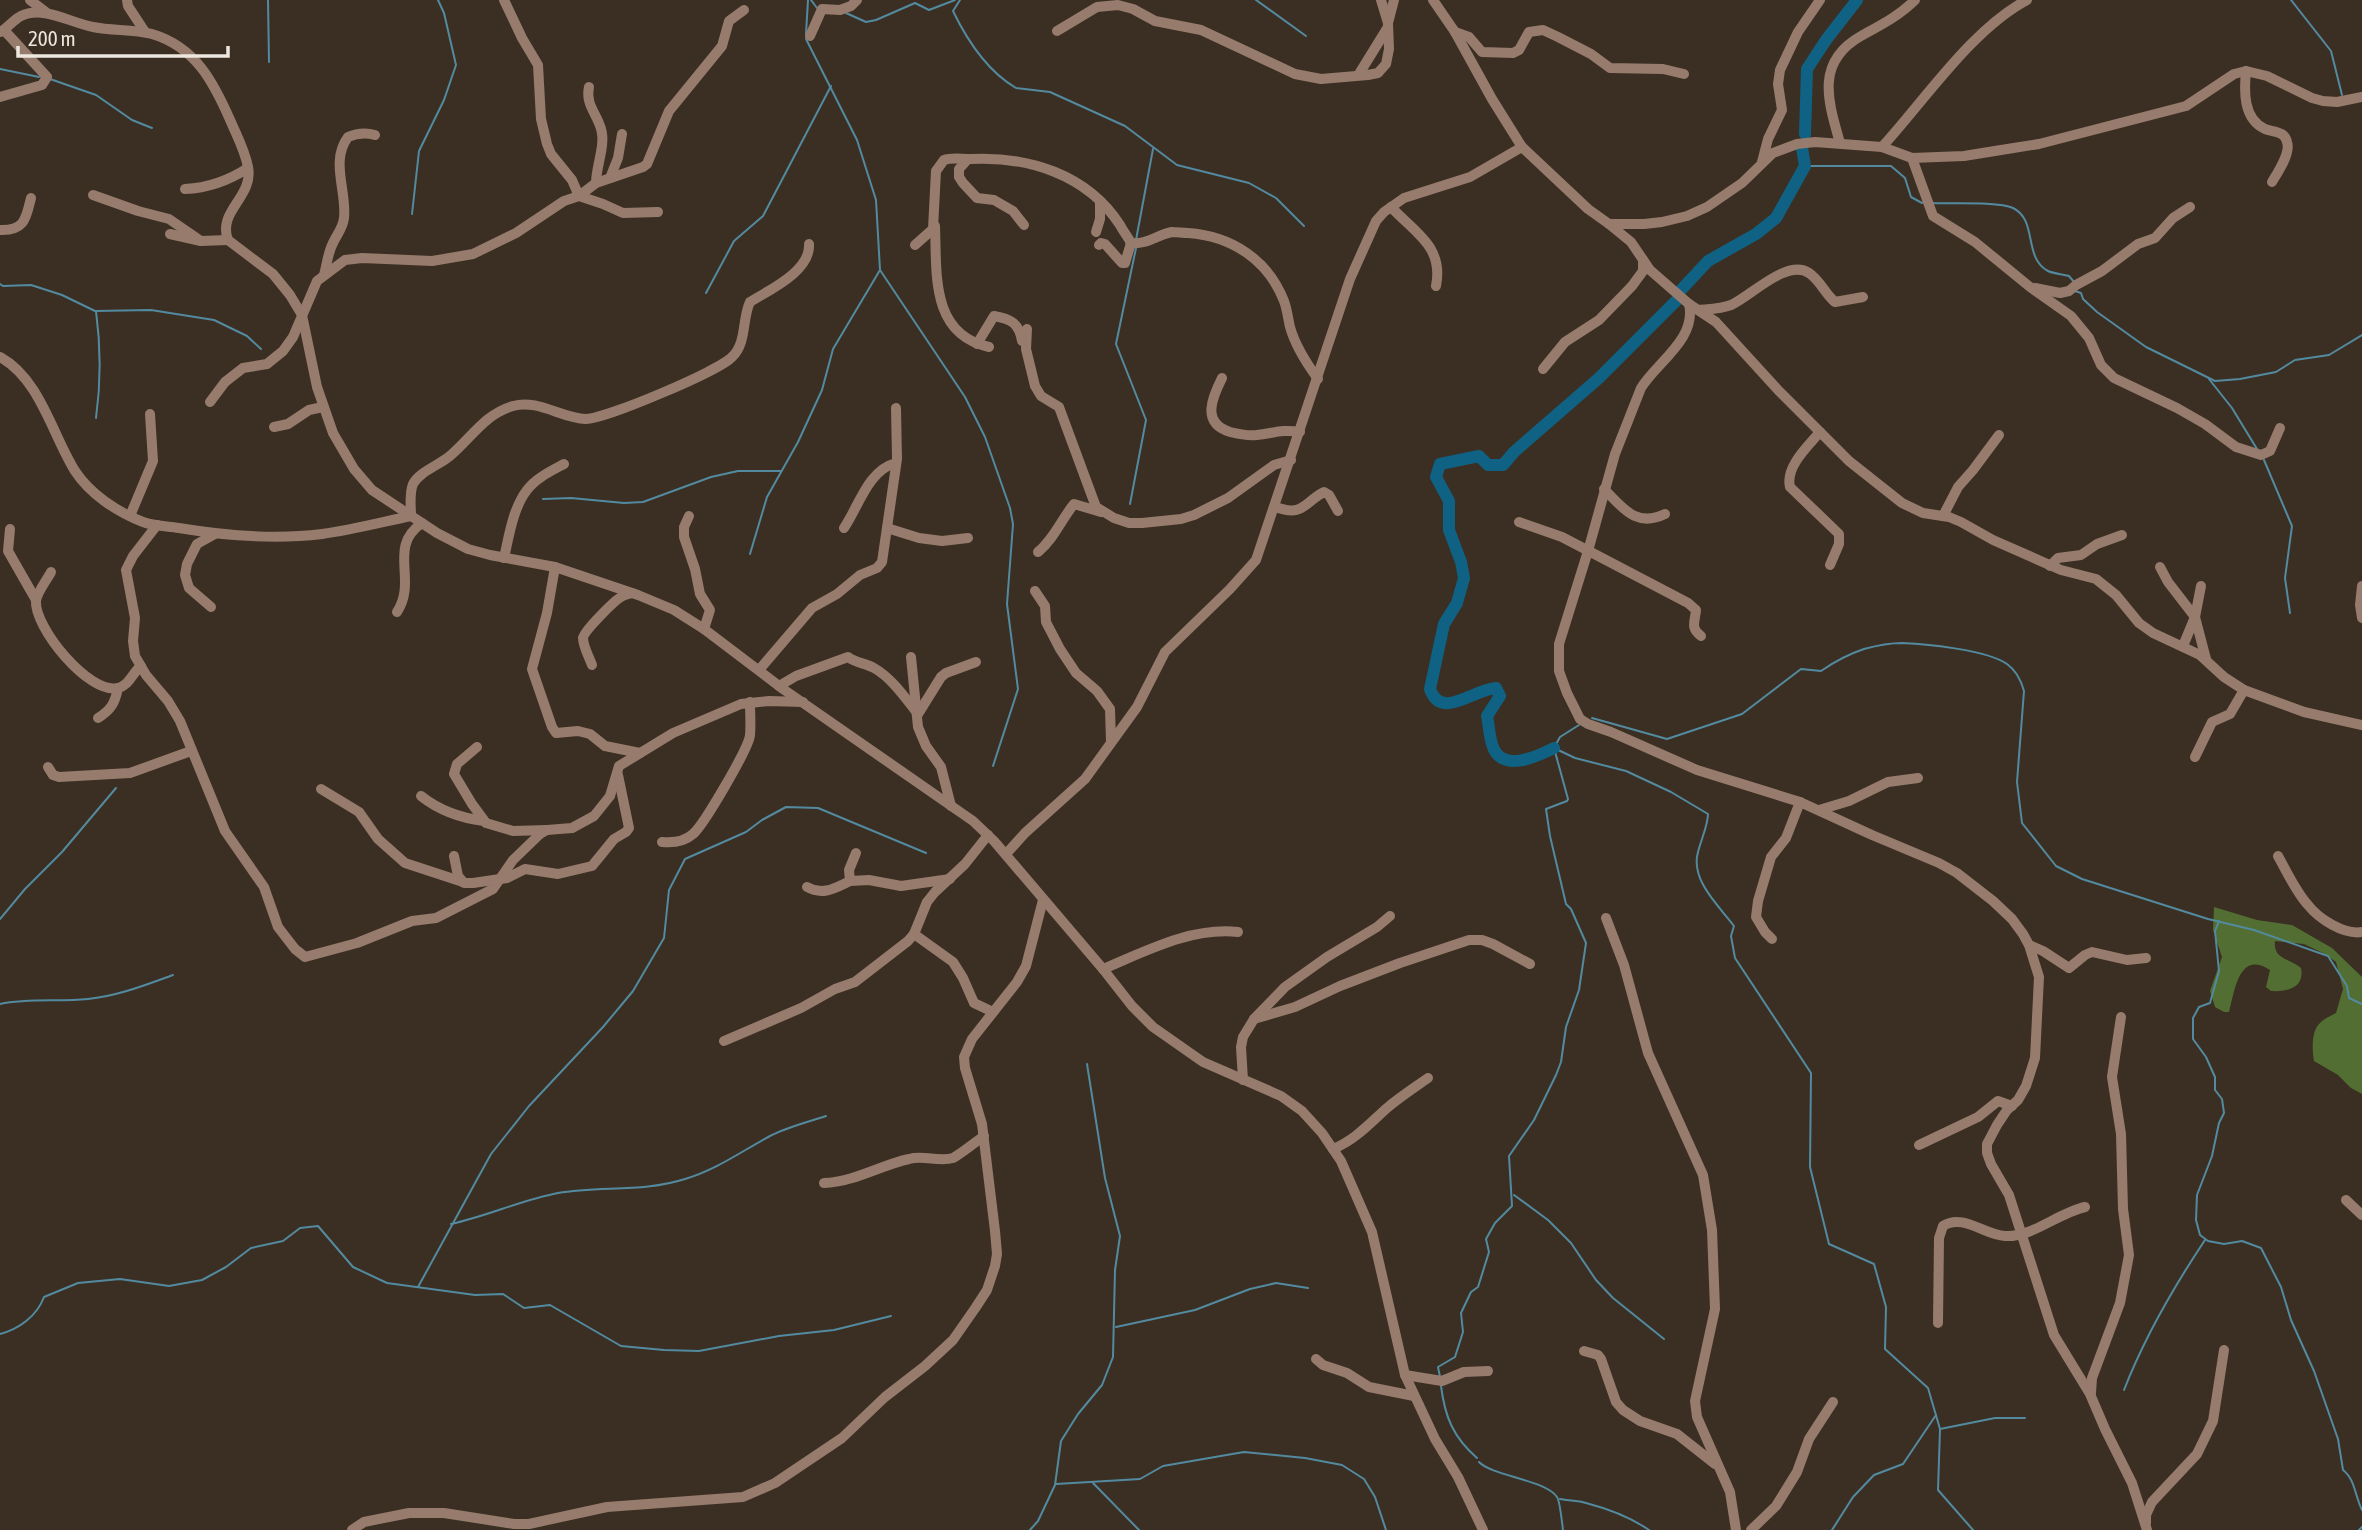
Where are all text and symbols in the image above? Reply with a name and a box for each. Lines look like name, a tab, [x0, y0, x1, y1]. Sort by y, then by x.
scale bar	[18, 14, 228, 58]
text: 200 m	[28, 26, 76, 50]

